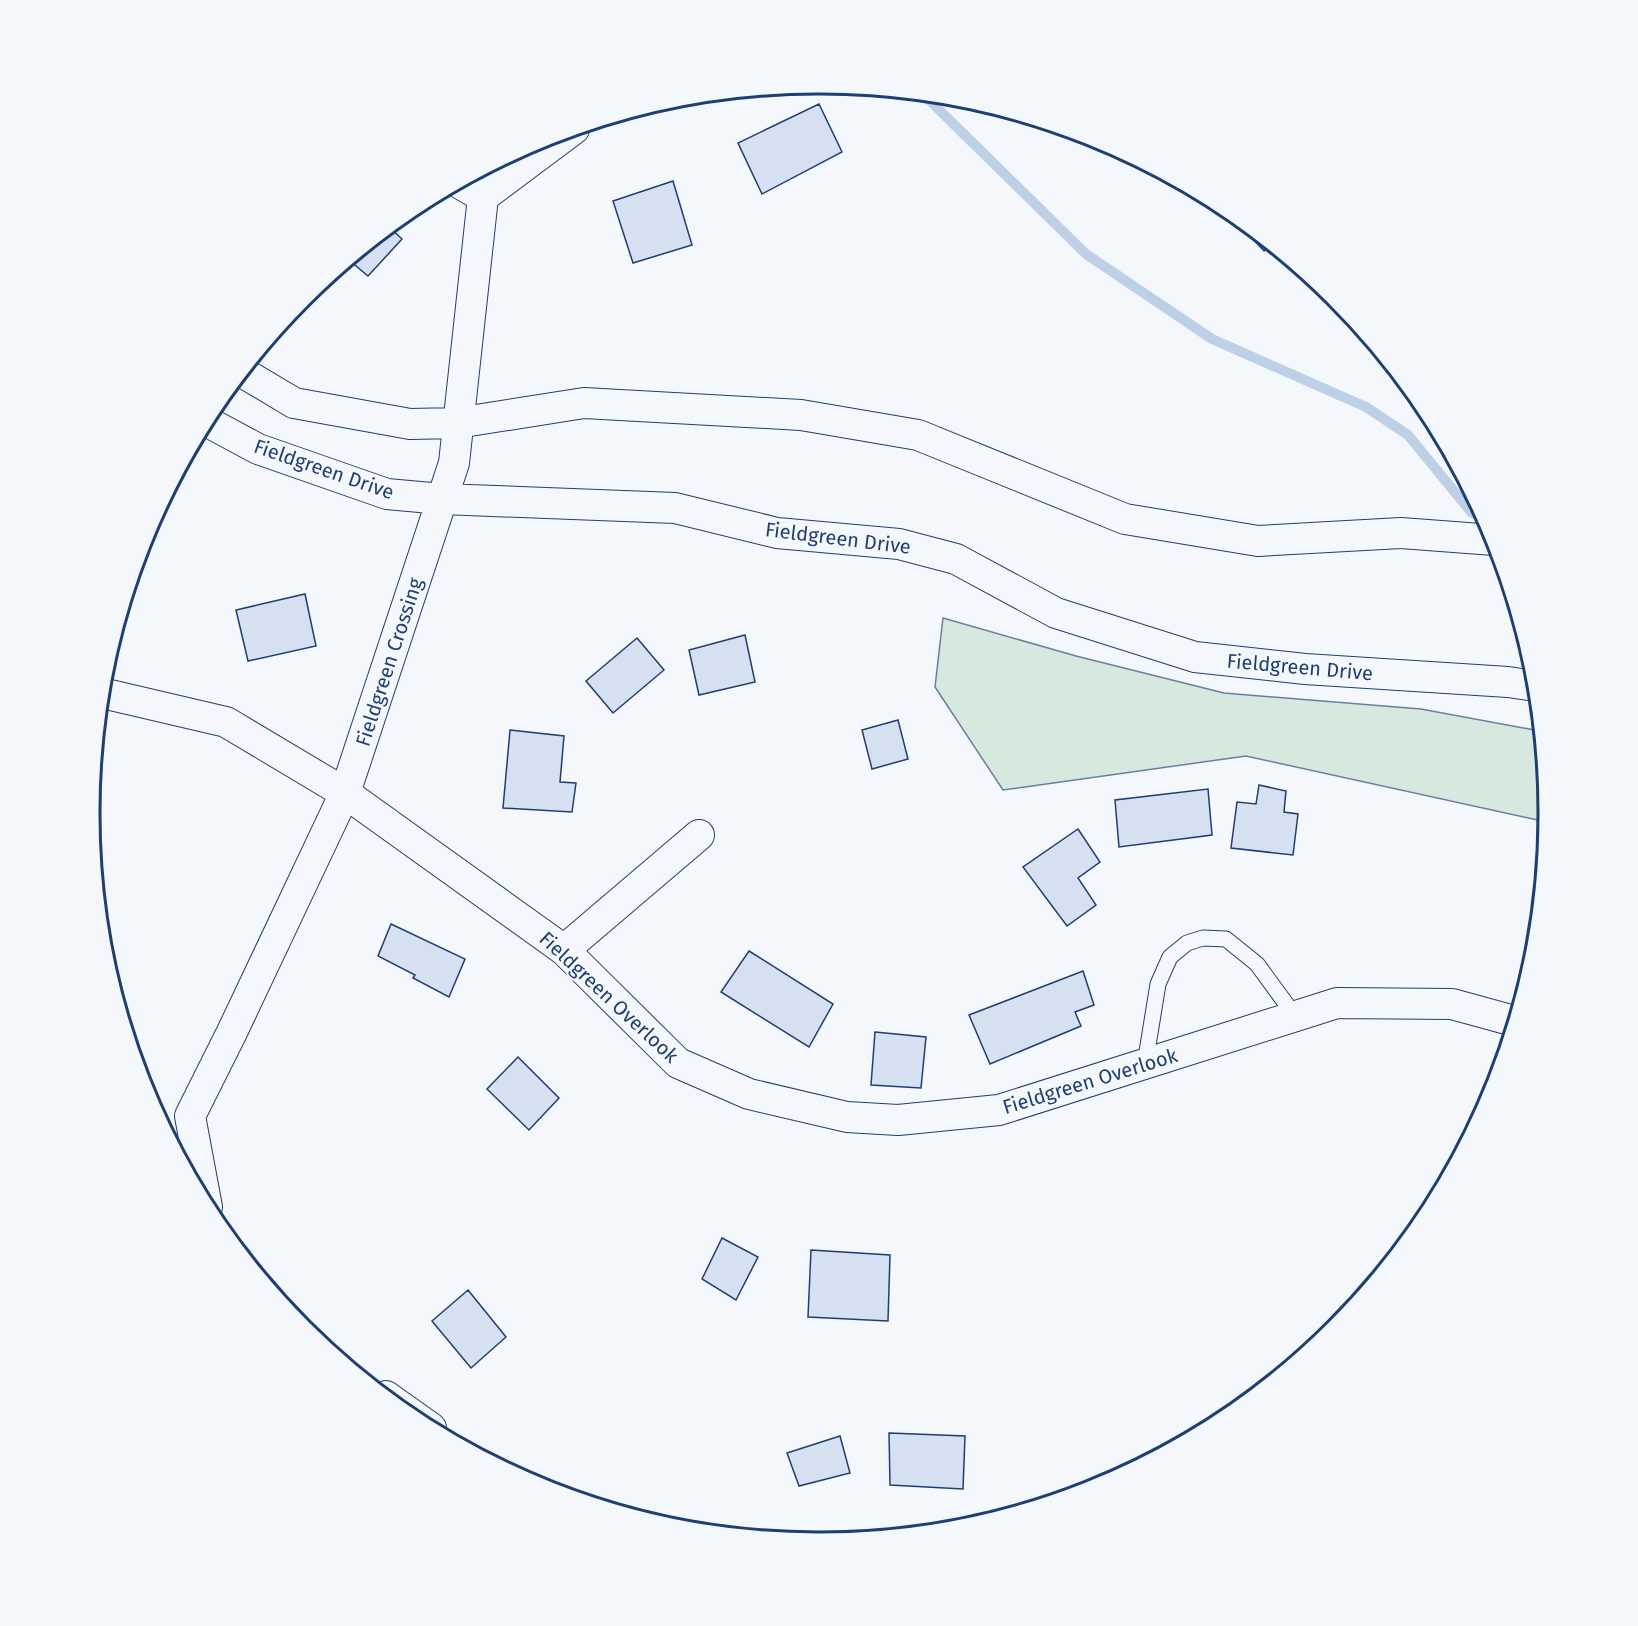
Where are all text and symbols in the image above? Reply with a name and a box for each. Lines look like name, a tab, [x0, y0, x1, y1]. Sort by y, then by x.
street label: Fieldgreen Drive	[251, 434, 397, 504]
street label: Fieldgreen Drive	[764, 517, 912, 559]
street label: Fieldgreen Crossing	[350, 574, 428, 749]
street label: Fieldgreen Drive	[1226, 649, 1374, 685]
street label: Fieldgreen Overlook	[535, 926, 684, 1068]
street label: Fieldgreen Overlook	[1000, 1043, 1181, 1119]

